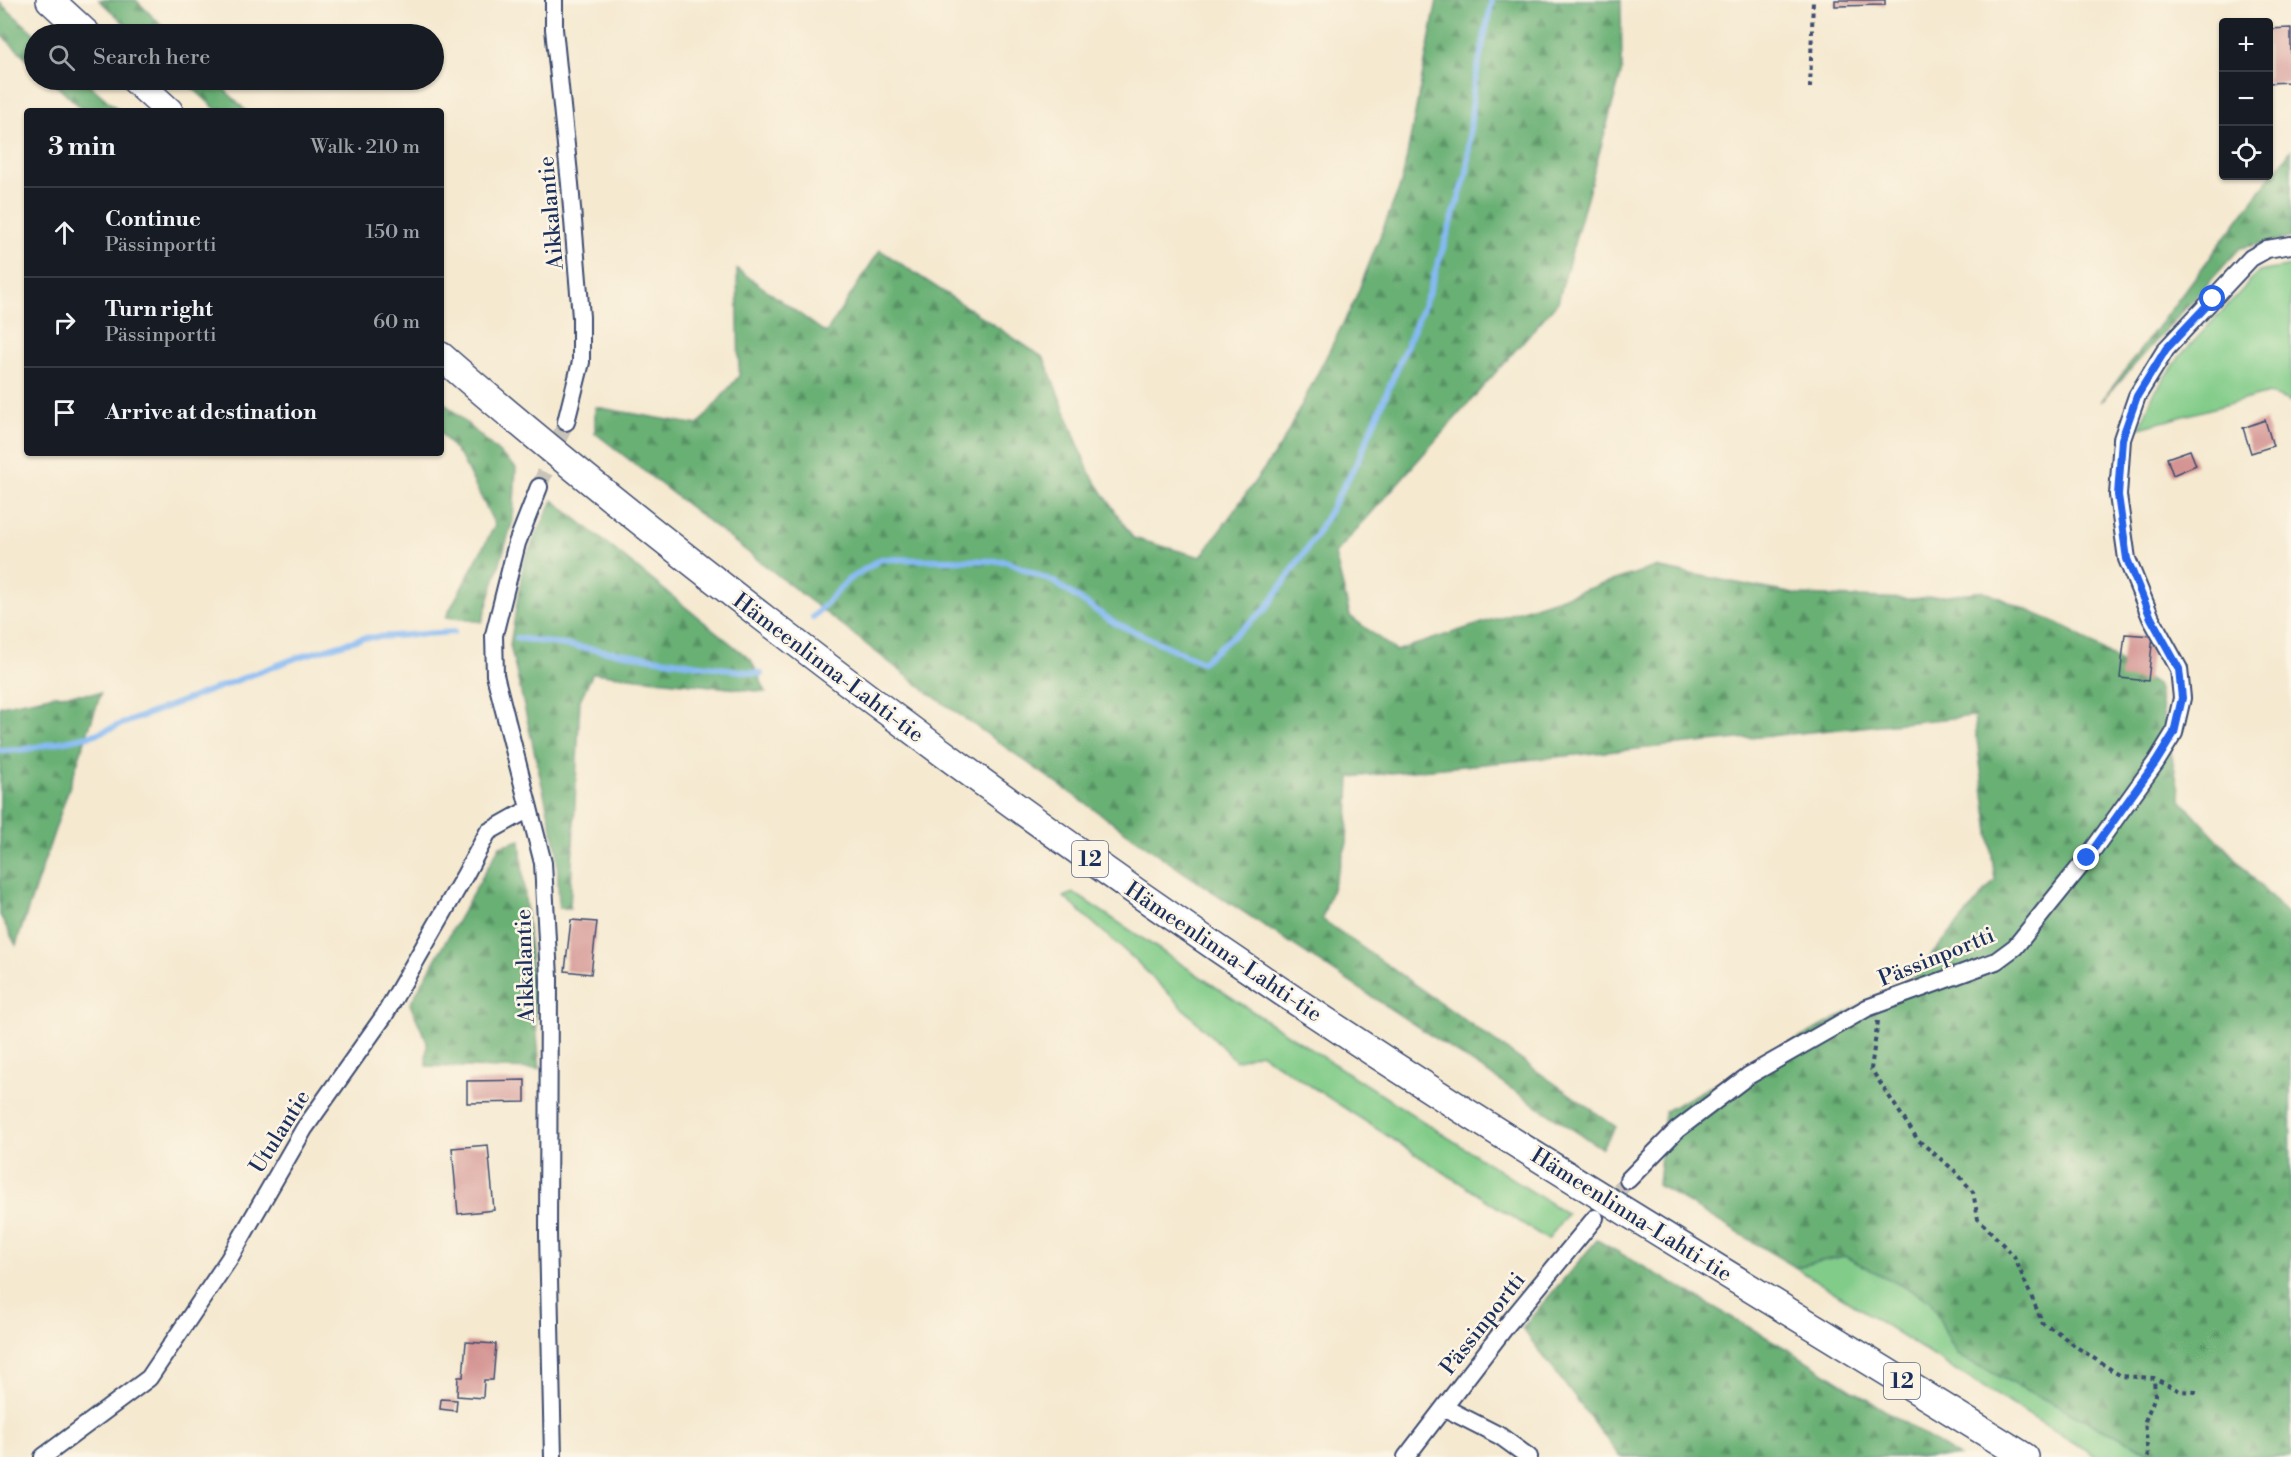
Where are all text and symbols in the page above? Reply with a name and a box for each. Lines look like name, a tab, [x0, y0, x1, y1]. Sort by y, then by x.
map controls	[2219, 18, 2273, 180]
button: +	[2219, 18, 2273, 72]
search box	[24, 24, 444, 90]
icon: search	[45, 41, 78, 74]
text: Search here	[93, 44, 210, 71]
button: −	[2219, 72, 2273, 126]
button: locate	[2219, 126, 2273, 180]
text: 3 min	[48, 131, 116, 163]
text: Walk · 210 m	[311, 135, 420, 160]
street label: Aikkalantie	[533, 155, 570, 272]
text: Continue	[105, 206, 201, 233]
icon: ahead	[48, 216, 81, 249]
text: 150 m	[365, 220, 420, 245]
text: Pässinportti	[105, 233, 217, 258]
route start	[2199, 285, 2225, 311]
text: Turn right	[105, 296, 213, 323]
icon: right	[48, 306, 81, 339]
text: 60 m	[373, 310, 420, 335]
text: Pässinportti	[105, 323, 217, 348]
icon: arrive	[48, 396, 81, 429]
text: Arrive at destination	[105, 399, 317, 426]
street label: Hämeenlinna-Lahti-tie	[727, 588, 929, 749]
road number: 12	[1072, 841, 1108, 877]
route end	[2073, 844, 2099, 870]
street label: Hämeenlinna-Lahti-tie	[1119, 876, 1327, 1028]
street label: Aikkalantie	[510, 908, 541, 1024]
street label: Pässinportti	[1875, 922, 1999, 993]
street label: Utulantie	[244, 1085, 316, 1178]
street label: Hämeenlinna-Lahti-tie	[1526, 1142, 1737, 1288]
street label: Pässinportti	[1435, 1267, 1532, 1381]
road number: 12	[1884, 1363, 1920, 1399]

